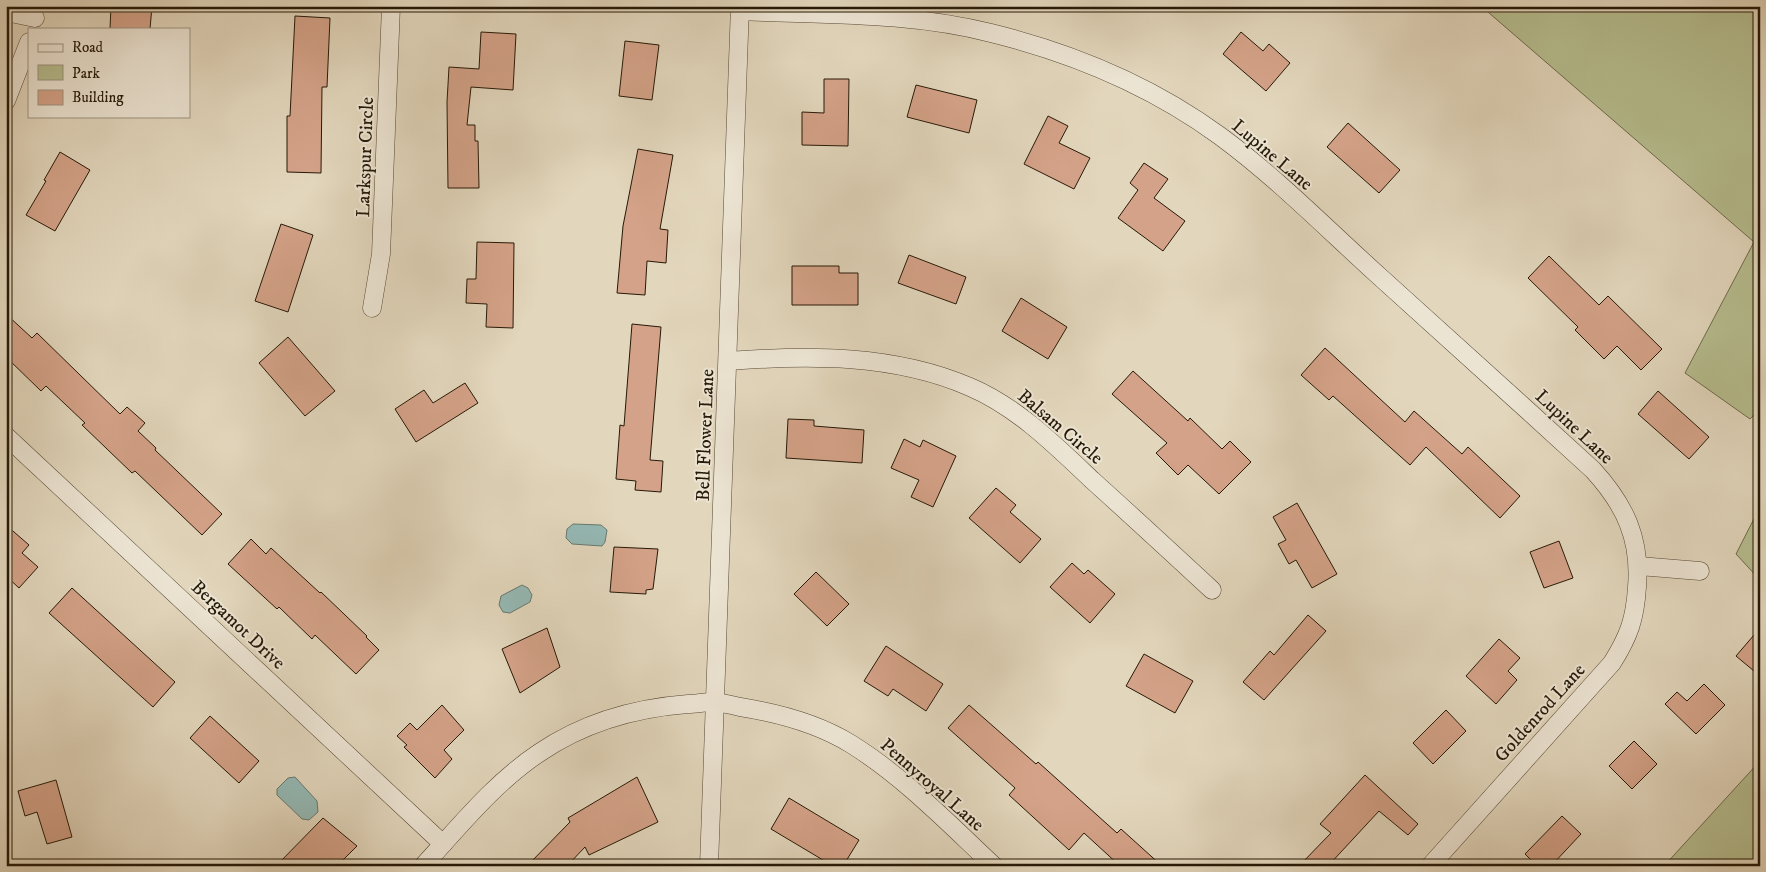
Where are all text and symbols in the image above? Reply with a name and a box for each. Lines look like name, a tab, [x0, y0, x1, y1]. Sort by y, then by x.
legend	[28, 28, 190, 118]
text: Road	[72, 38, 104, 57]
text: Park	[72, 64, 101, 83]
text: Building	[72, 88, 124, 107]
street label: Larkspur Circle	[352, 96, 379, 218]
street label: Lupine Lane	[1227, 115, 1317, 196]
street label: Bell Flower Lane	[692, 368, 719, 502]
street label: Balsam Circle	[1013, 385, 1108, 470]
street label: Lupine Lane	[1530, 385, 1618, 469]
street label: Bergamot Drive	[186, 576, 290, 675]
street label: Goldenrod Lane	[1490, 659, 1590, 767]
street label: Pennyroyal Lane	[875, 734, 989, 837]

